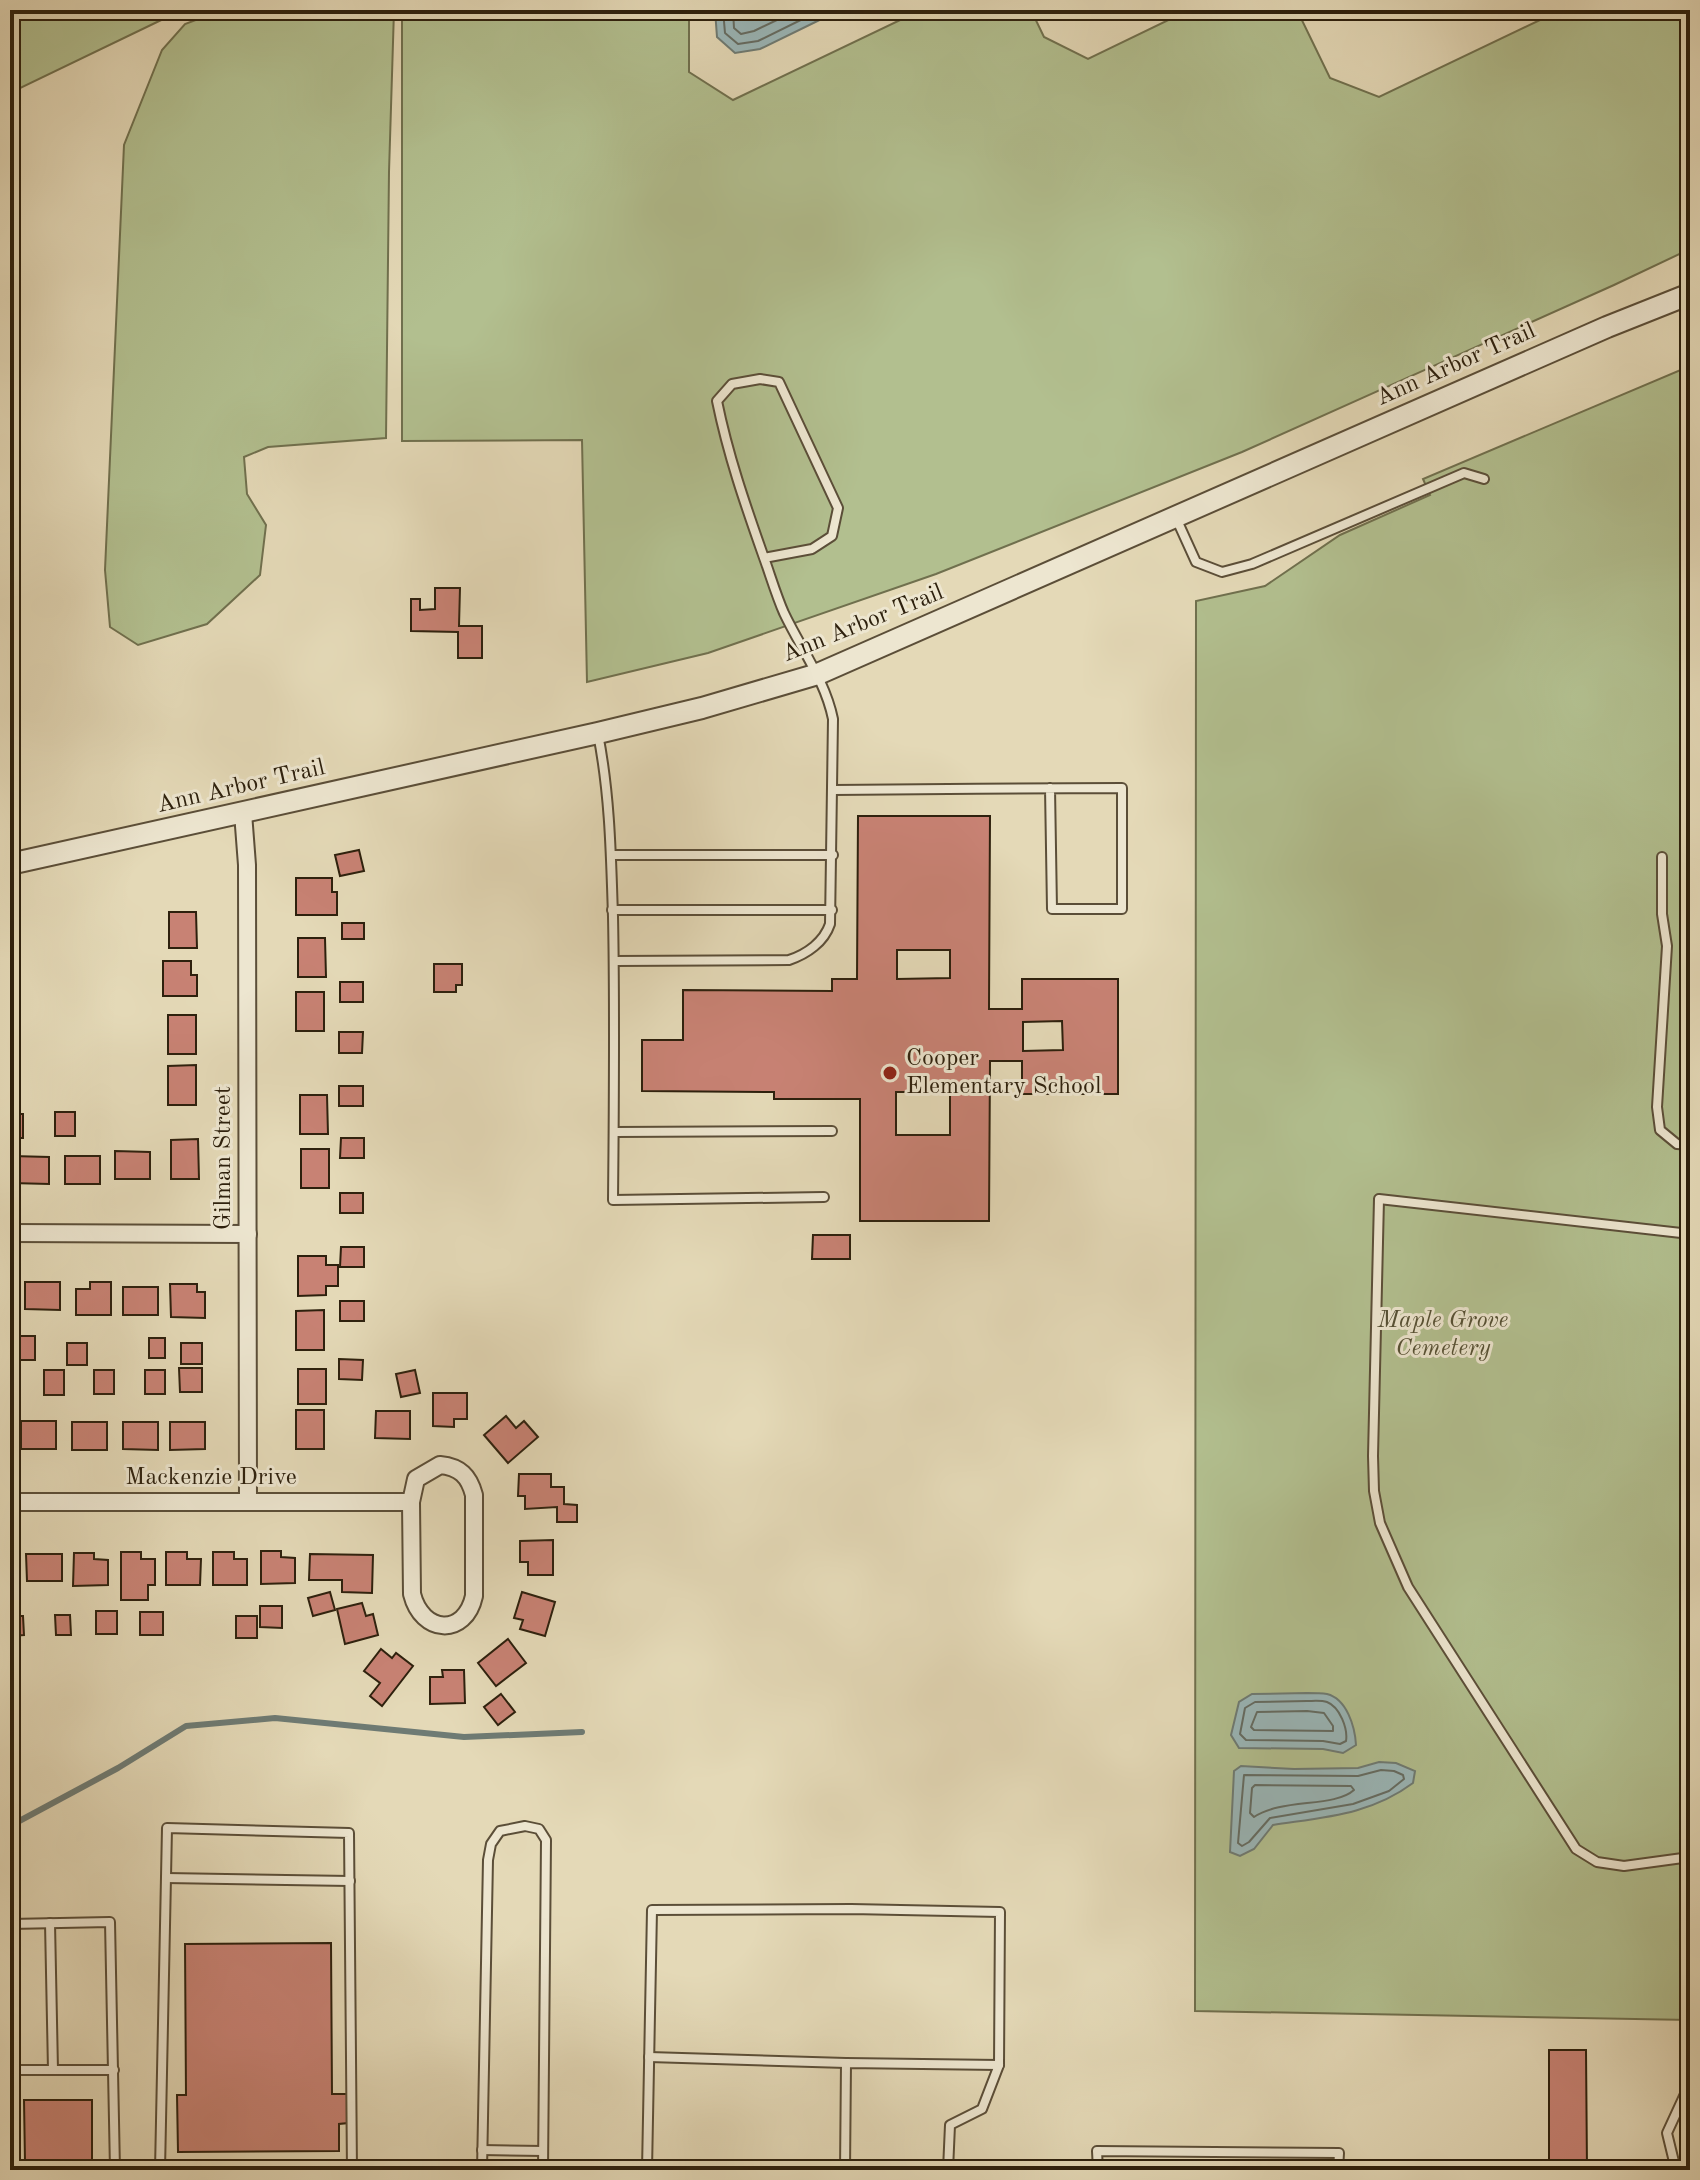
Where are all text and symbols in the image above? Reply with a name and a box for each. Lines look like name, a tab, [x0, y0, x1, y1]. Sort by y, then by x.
street label: Ann Arbor Trail	[1373, 319, 1539, 411]
street label: Ann Arbor Trail	[779, 581, 947, 667]
street label: Ann Arbor Trail	[155, 756, 327, 818]
place label: Cooper Elementary School	[906, 1047, 1101, 1099]
marker: Cooper Elementary School	[881, 1064, 899, 1082]
street label: Gilman Street	[212, 1086, 236, 1230]
park label: Maple Grove Cemetery	[1377, 1309, 1509, 1361]
street label: Mackenzie Drive	[125, 1466, 297, 1490]

